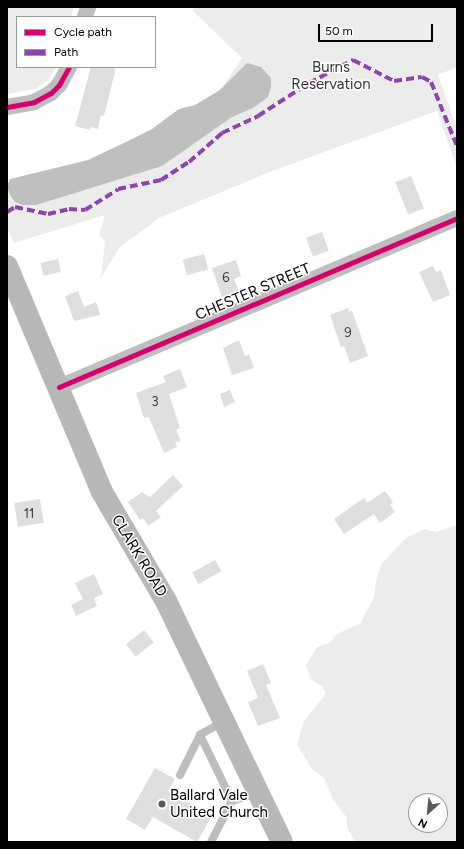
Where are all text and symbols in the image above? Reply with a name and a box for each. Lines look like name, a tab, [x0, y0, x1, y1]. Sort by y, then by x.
legend	[16, 16, 156, 68]
scale bar	[320, 16, 435, 42]
text: 50 m	[325, 24, 353, 38]
text: Cycle path	[54, 25, 112, 39]
text: Path	[54, 45, 78, 59]
park label: Burns Reservation	[291, 58, 371, 93]
street label: CHESTER STREET	[193, 260, 313, 324]
house number: 6	[222, 270, 230, 286]
house number: 9	[344, 325, 352, 341]
house number: 3	[151, 394, 159, 410]
house number: 11	[24, 506, 34, 522]
street label: CLARK ROAD	[107, 512, 171, 600]
place label: Ballard Vale United Church	[170, 786, 268, 821]
north arrow	[408, 793, 448, 833]
marker: Ballard Vale United Church	[157, 799, 167, 809]
text: N	[416, 816, 430, 831]

